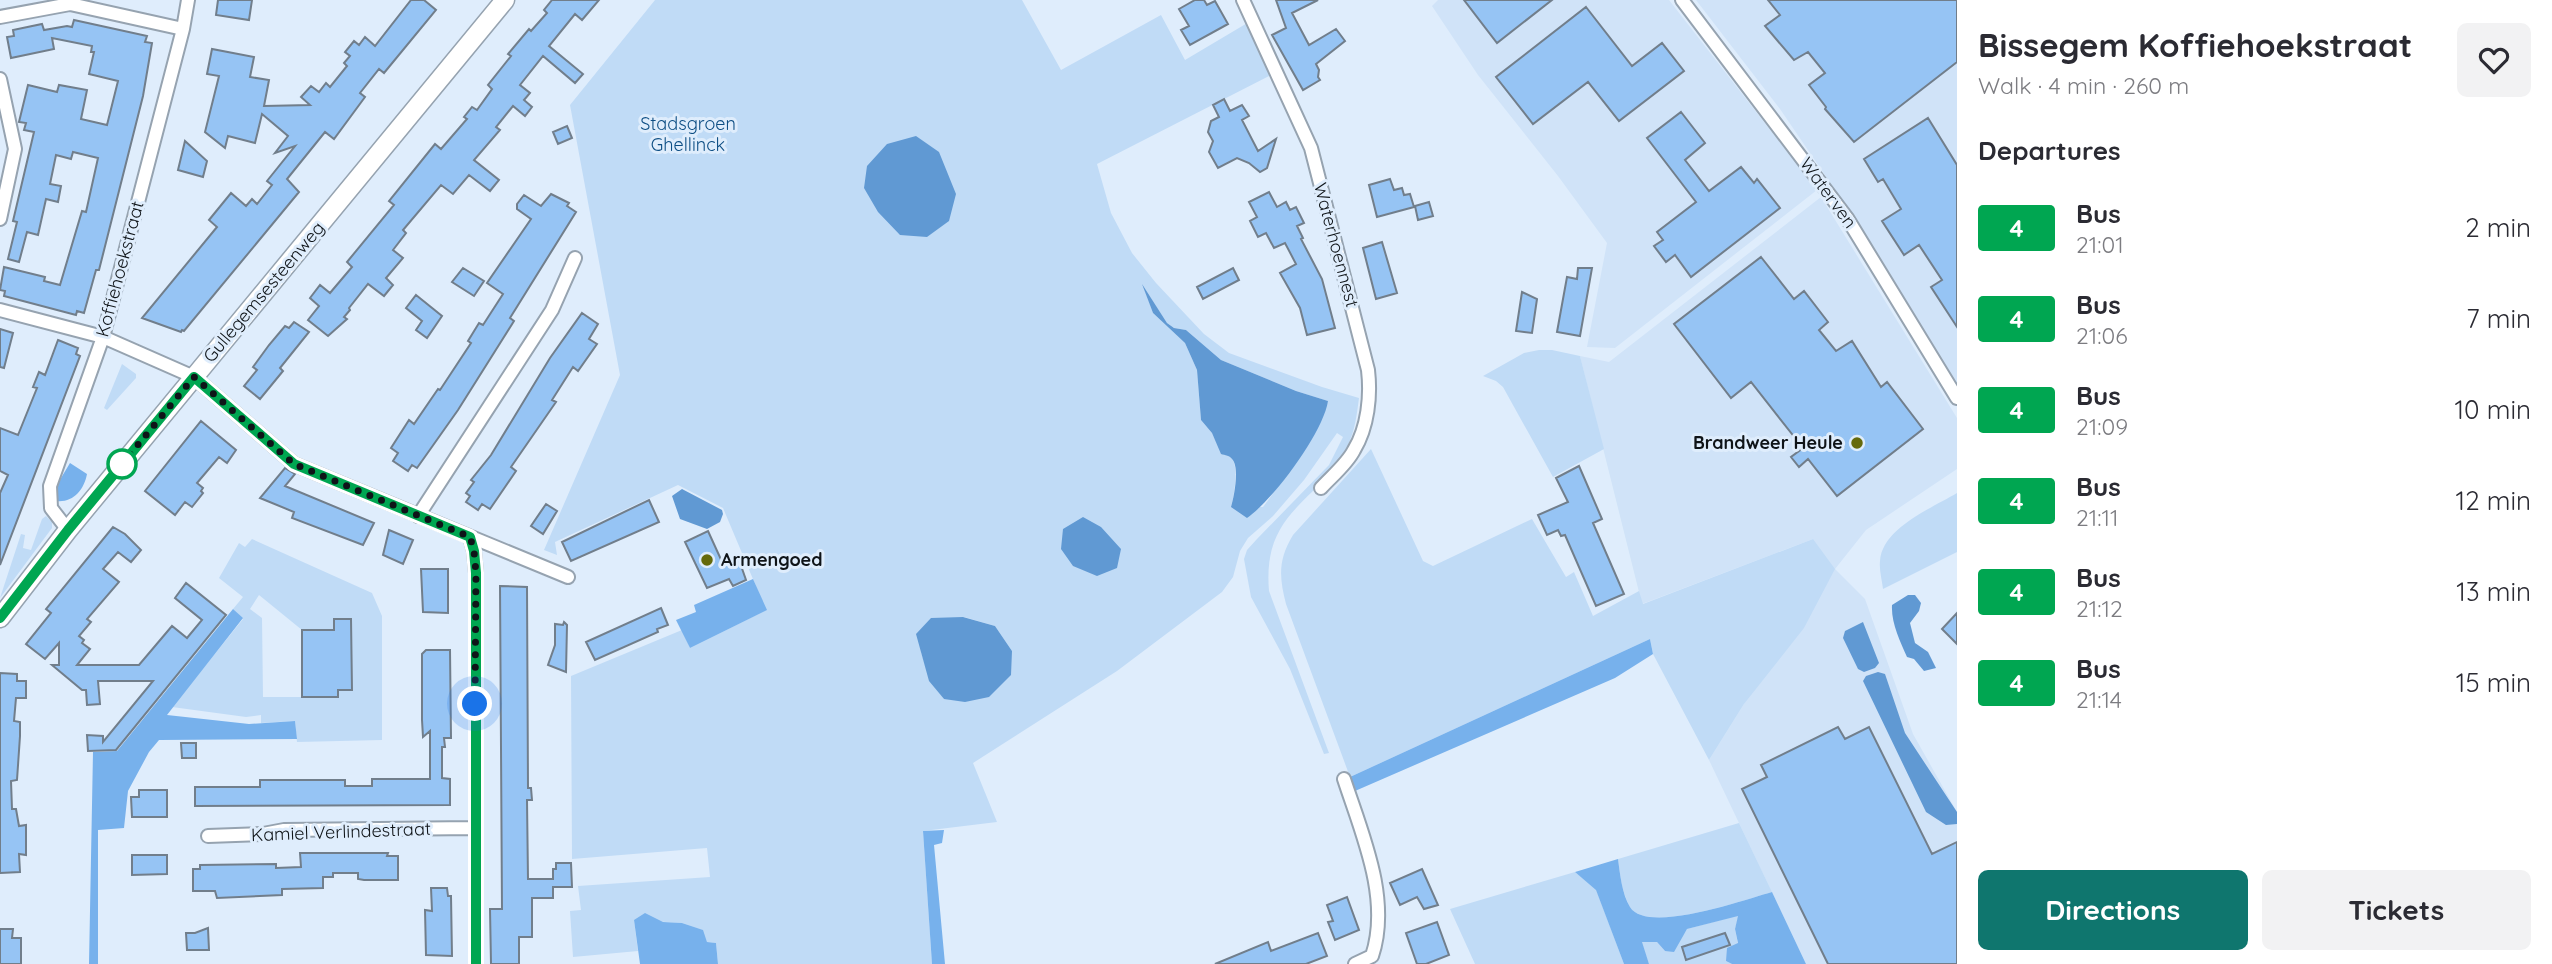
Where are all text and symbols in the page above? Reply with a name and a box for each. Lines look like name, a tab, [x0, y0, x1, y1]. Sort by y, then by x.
button: heart	[2457, 23, 2531, 97]
text: Bissegem Koffiehoekstraat	[1978, 24, 2412, 65]
text: Walk · 4 min · 260 m	[1978, 71, 2189, 100]
park label: Stadsgroen Ghellinck	[640, 112, 736, 156]
text: Departures	[1978, 134, 2121, 167]
street label: Waterven	[1795, 153, 1862, 233]
street label: Waterhoennest	[1309, 180, 1364, 310]
text: Bus	[2076, 197, 2121, 230]
street label: Koffiehoekstraat	[90, 198, 149, 339]
text: 2 min	[2465, 211, 2531, 244]
text: 4	[2009, 213, 2024, 243]
street label: Gullegemsesteenweg	[198, 216, 329, 367]
text: 21:01	[2076, 230, 2124, 259]
text: Bus	[2076, 288, 2121, 321]
text: 7 min	[2466, 302, 2531, 335]
text: 4	[2009, 304, 2024, 334]
text: 21:06	[2076, 321, 2128, 350]
text: Bus	[2076, 379, 2121, 412]
text: 10 min	[2455, 393, 2531, 426]
text: 4	[2009, 395, 2024, 425]
text: 21:09	[2076, 412, 2128, 441]
place label: Brandweer Heule	[1693, 431, 1843, 454]
marker: Brandweer Heule	[1849, 435, 1865, 451]
unlabelled marker	[107, 449, 137, 479]
text: Bus	[2076, 470, 2121, 503]
text: 12 min	[2456, 484, 2531, 517]
text: 4	[2009, 486, 2024, 516]
text: 21:11	[2076, 503, 2119, 532]
place label: Armengoed	[721, 548, 823, 571]
marker: Armengoed	[699, 552, 715, 568]
text: Bus	[2076, 561, 2121, 594]
text: 13 min	[2456, 575, 2531, 608]
text: 4	[2009, 577, 2024, 607]
text: 21:12	[2076, 594, 2123, 623]
text: Bus	[2076, 652, 2121, 685]
text: 15 min	[2456, 666, 2531, 699]
text: 4	[2009, 668, 2024, 698]
text: 21:14	[2076, 685, 2122, 714]
your location	[457, 686, 492, 721]
street label: Kamiel Verlindestraat	[251, 817, 431, 846]
button: Directions	[1978, 870, 2248, 950]
button: Tickets	[2262, 870, 2531, 950]

